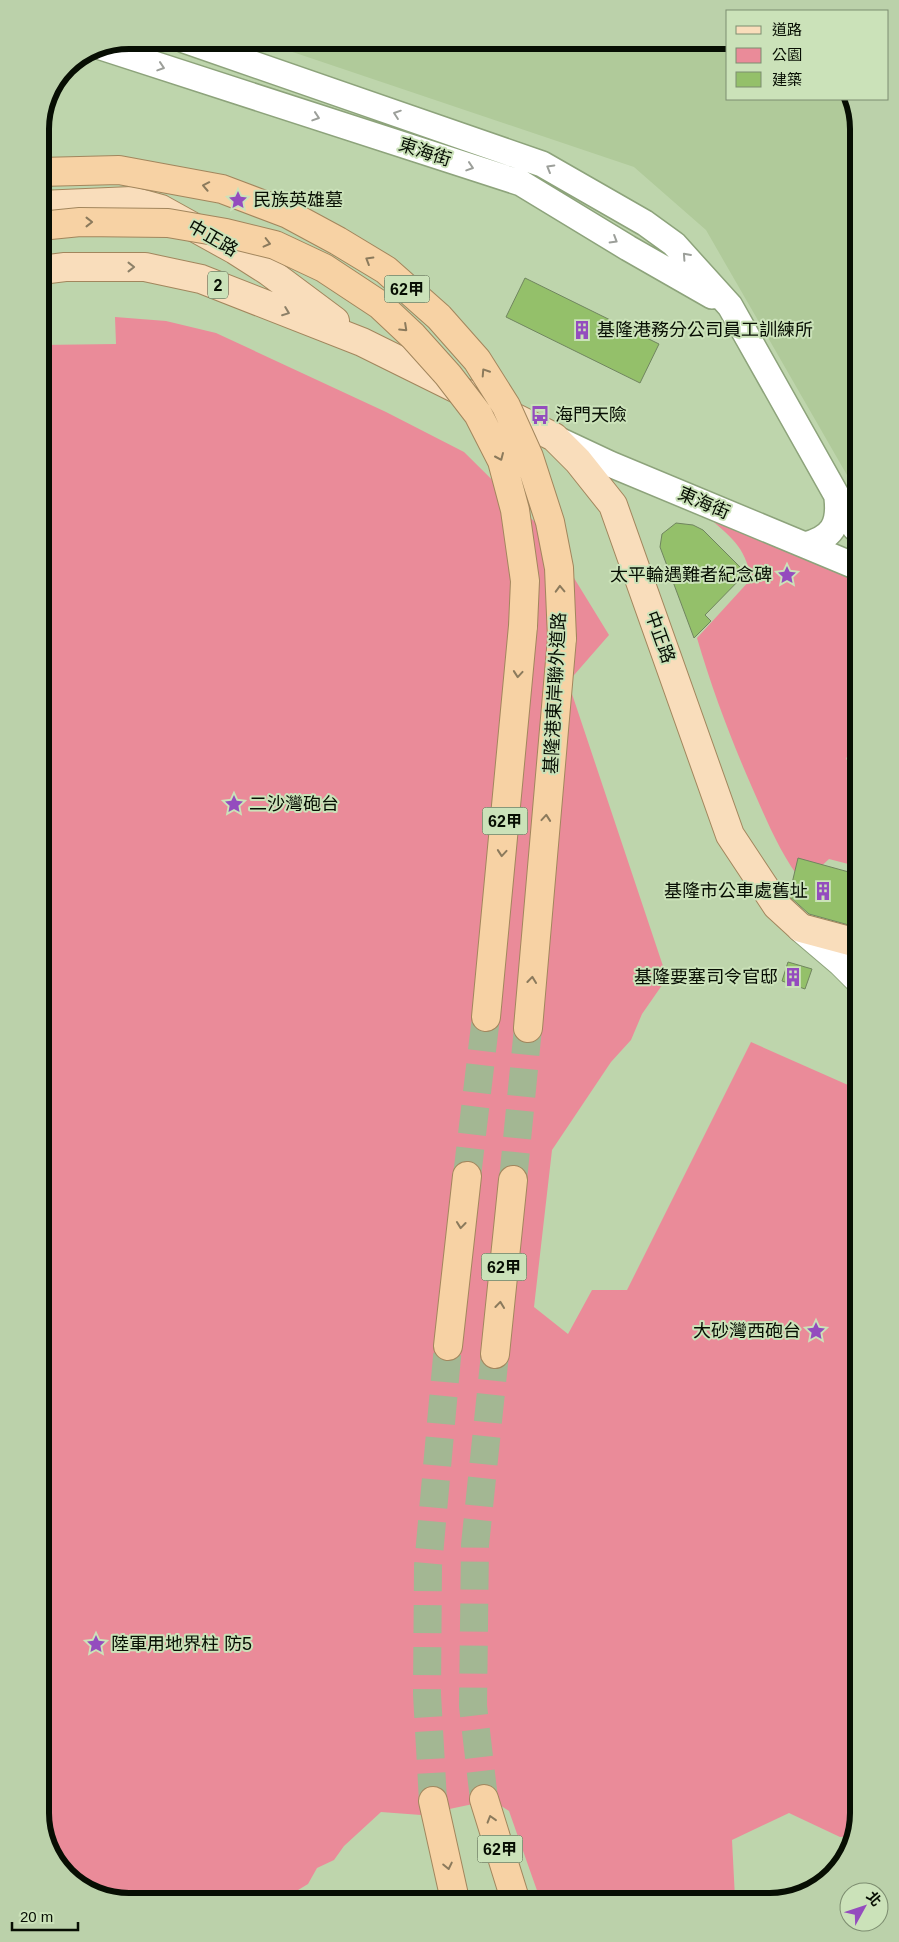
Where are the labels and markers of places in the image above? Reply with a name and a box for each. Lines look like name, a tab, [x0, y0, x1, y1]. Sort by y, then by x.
place icon: 民族英雄墓	[227, 189, 249, 211]
place label: 民族英雄墓	[253, 190, 343, 210]
building icon: 基隆港務分公司員工訓練所	[571, 319, 593, 341]
place label: 基隆港務分公司員工訓練所	[597, 320, 813, 340]
bus stop icon: 海門天險	[529, 404, 551, 426]
place label: 海門天險	[555, 405, 627, 425]
place icon: 太平輪遇難者紀念碑	[776, 564, 798, 586]
place label: 太平輪遇難者紀念碑	[610, 565, 772, 585]
place icon: 二沙灣砲台	[223, 793, 245, 815]
place label: 二沙灣砲台	[249, 794, 339, 814]
building icon: 基隆市公車處舊址	[812, 880, 834, 902]
place label: 基隆市公車處舊址	[664, 881, 808, 901]
building icon: 基隆要塞司令官邸	[782, 966, 804, 988]
place label: 基隆要塞司令官邸	[634, 967, 778, 987]
place icon: 大砂灣西砲台	[805, 1320, 827, 1342]
place label: 大砂灣西砲台	[693, 1321, 801, 1341]
place icon: 陸軍用地界柱 防5	[85, 1633, 107, 1655]
place label: 陸軍用地界柱 防5	[111, 1634, 252, 1654]

